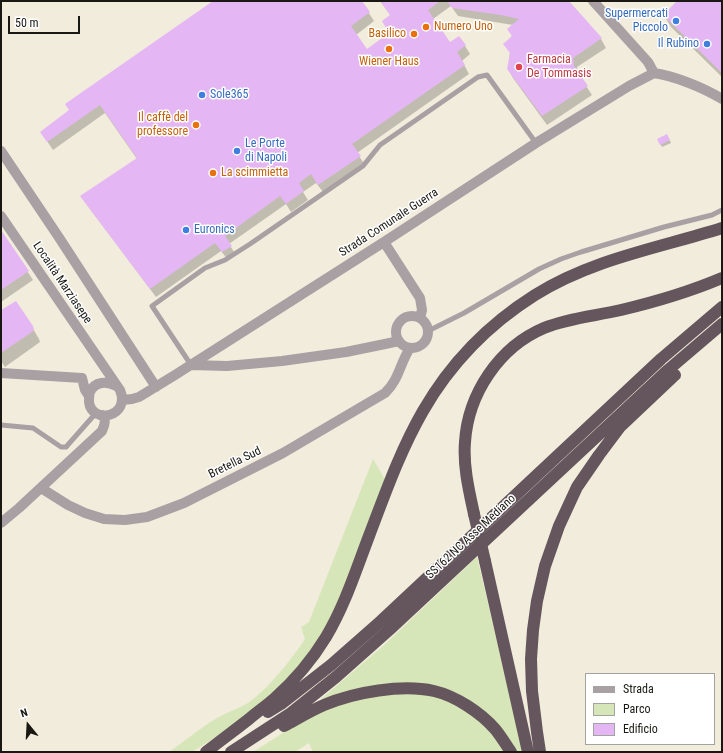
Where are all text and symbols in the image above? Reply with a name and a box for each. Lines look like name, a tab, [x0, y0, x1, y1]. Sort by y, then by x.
place label: Supermercati Piccolo	[605, 7, 668, 35]
scale bar	[10, 8, 82, 34]
text: 50 m	[15, 16, 39, 30]
marker: Supermercati Piccolo	[671, 16, 681, 26]
place label: Numero Uno	[434, 20, 493, 34]
marker: Numero Uno	[421, 22, 431, 32]
place label: Basilico	[368, 27, 406, 41]
marker: Basilico	[409, 29, 419, 39]
place label: Il Rubino	[658, 37, 699, 51]
marker: Il Rubino	[702, 39, 712, 49]
marker: Wiener Haus	[384, 44, 394, 54]
place label: Farmacia De Tommasis	[527, 53, 591, 81]
place label: Wiener Haus	[359, 55, 419, 69]
marker: Farmacia De Tommasis	[514, 62, 524, 72]
place label: Sole365	[210, 88, 248, 102]
marker: Sole365	[197, 90, 207, 100]
place label: Il caffè del professore	[137, 111, 188, 139]
marker: Il caffè del professore	[191, 120, 201, 130]
place label: Le Porte di Napoli	[245, 137, 287, 165]
marker: Le Porte di Napoli	[232, 146, 242, 156]
place label: La scimmietta	[221, 166, 288, 180]
marker: La scimmietta	[208, 168, 218, 178]
street label: Strada Comunale Guerra	[337, 186, 441, 260]
place label: Euronics	[194, 223, 235, 237]
marker: Euronics	[181, 225, 191, 235]
street label: Località Marziasepe	[29, 239, 95, 327]
street label: Bretella Sud	[206, 444, 264, 482]
street label: SS162 NC Asse Mediano	[423, 492, 519, 582]
legend	[585, 673, 715, 745]
text: Strada	[623, 682, 654, 696]
text: Parco	[623, 702, 650, 716]
north arrow	[8, 705, 48, 745]
text: N	[19, 706, 29, 720]
text: Edificio	[623, 722, 658, 736]

